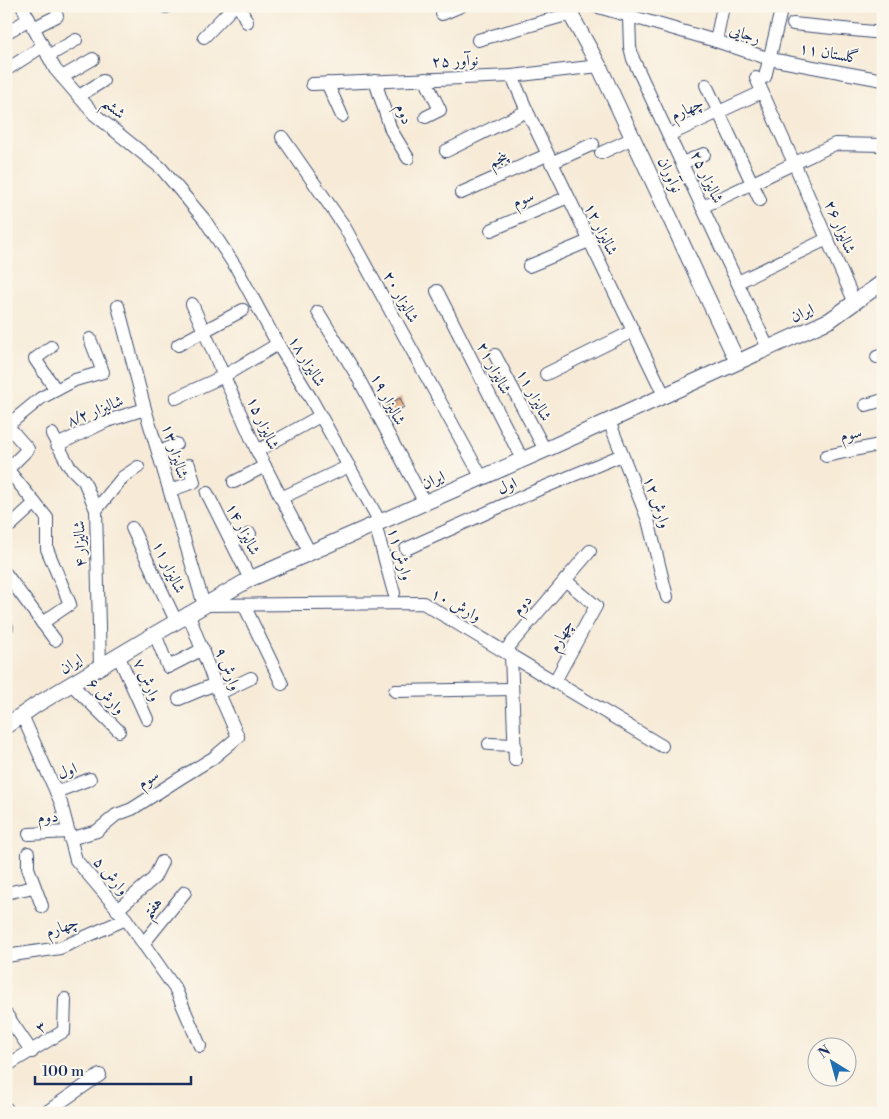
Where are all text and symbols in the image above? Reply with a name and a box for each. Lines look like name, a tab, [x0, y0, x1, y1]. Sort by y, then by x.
street label: رجایی	[727, 19, 763, 49]
street label: گلستان ۱۱	[798, 38, 860, 68]
street label: نوآور ۲۵	[431, 50, 479, 72]
street label: ششم	[94, 93, 130, 128]
street label: چهارم	[667, 93, 708, 129]
street label: دوم	[387, 101, 417, 129]
street label: پنجم	[485, 145, 514, 177]
street label: شالیزار ۲۵	[686, 147, 728, 207]
street label: نوآوران	[653, 154, 687, 196]
street label: سوم	[509, 186, 539, 216]
street label: شالیزار ۲۶	[820, 197, 860, 257]
street label: شالیزار ۱۲	[580, 199, 622, 259]
street label: شالیزار ۲۰	[379, 268, 423, 326]
street label: ایران	[787, 299, 817, 327]
street label: شالیزار ۱۸	[284, 332, 330, 390]
street label: شالیزار ۲۱	[472, 338, 516, 398]
street label: شالیزار ۱۱	[512, 365, 556, 425]
street label: شالیزار ۱۹	[366, 369, 410, 429]
street label: شالیزار ۸/۲	[64, 391, 126, 431]
street label: شالیزار ۱۵	[242, 393, 284, 453]
street label: شالیزار ۱۳	[157, 421, 193, 481]
street label: سوم	[838, 422, 864, 450]
street label: ایران	[418, 466, 448, 494]
street label: اول	[494, 473, 520, 499]
street label: وارش ۱۲	[639, 473, 675, 531]
street label: شالیزار ۱۴	[221, 499, 265, 559]
street label: شالیزار ۴	[69, 520, 91, 568]
street label: وارش ۱۱	[383, 525, 417, 583]
street label: شالیزار ۱۱	[148, 537, 190, 597]
street label: وارش ۱۰	[427, 583, 485, 627]
street label: دوم	[508, 591, 539, 622]
street label: چهارم	[544, 616, 581, 658]
street label: وارش ۹	[210, 644, 246, 694]
street label: ایران	[56, 649, 86, 679]
street label: وارش ۷	[129, 655, 165, 705]
street label: وارش ۶	[83, 673, 129, 719]
street label: اول	[54, 758, 80, 784]
street label: سوم	[133, 765, 165, 797]
street label: دوم	[37, 806, 59, 832]
street label: وارش ۵	[89, 852, 133, 900]
street label: هفتم	[137, 893, 171, 927]
street label: چهارم	[43, 912, 83, 946]
street label: ۳	[32, 1016, 50, 1038]
north arrow	[806, 1036, 856, 1086]
text: N	[815, 1042, 835, 1063]
scale bar	[35, 1054, 191, 1086]
text: 100 m	[42, 1062, 84, 1081]

